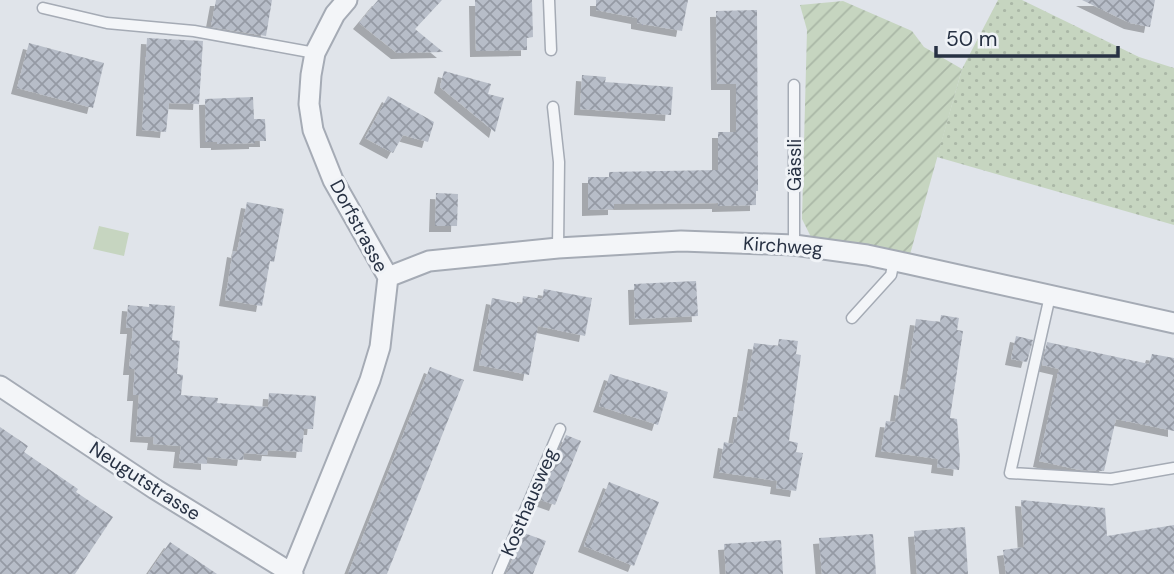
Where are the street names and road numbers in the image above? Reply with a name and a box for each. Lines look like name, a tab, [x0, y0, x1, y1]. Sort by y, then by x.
street label: Gässli	[782, 139, 807, 191]
street label: Dorfstrasse	[324, 175, 394, 277]
street label: Kirchweg	[742, 231, 824, 261]
street label: Neugutstrasse	[85, 436, 205, 526]
street label: Kosthausweg	[495, 444, 563, 560]

